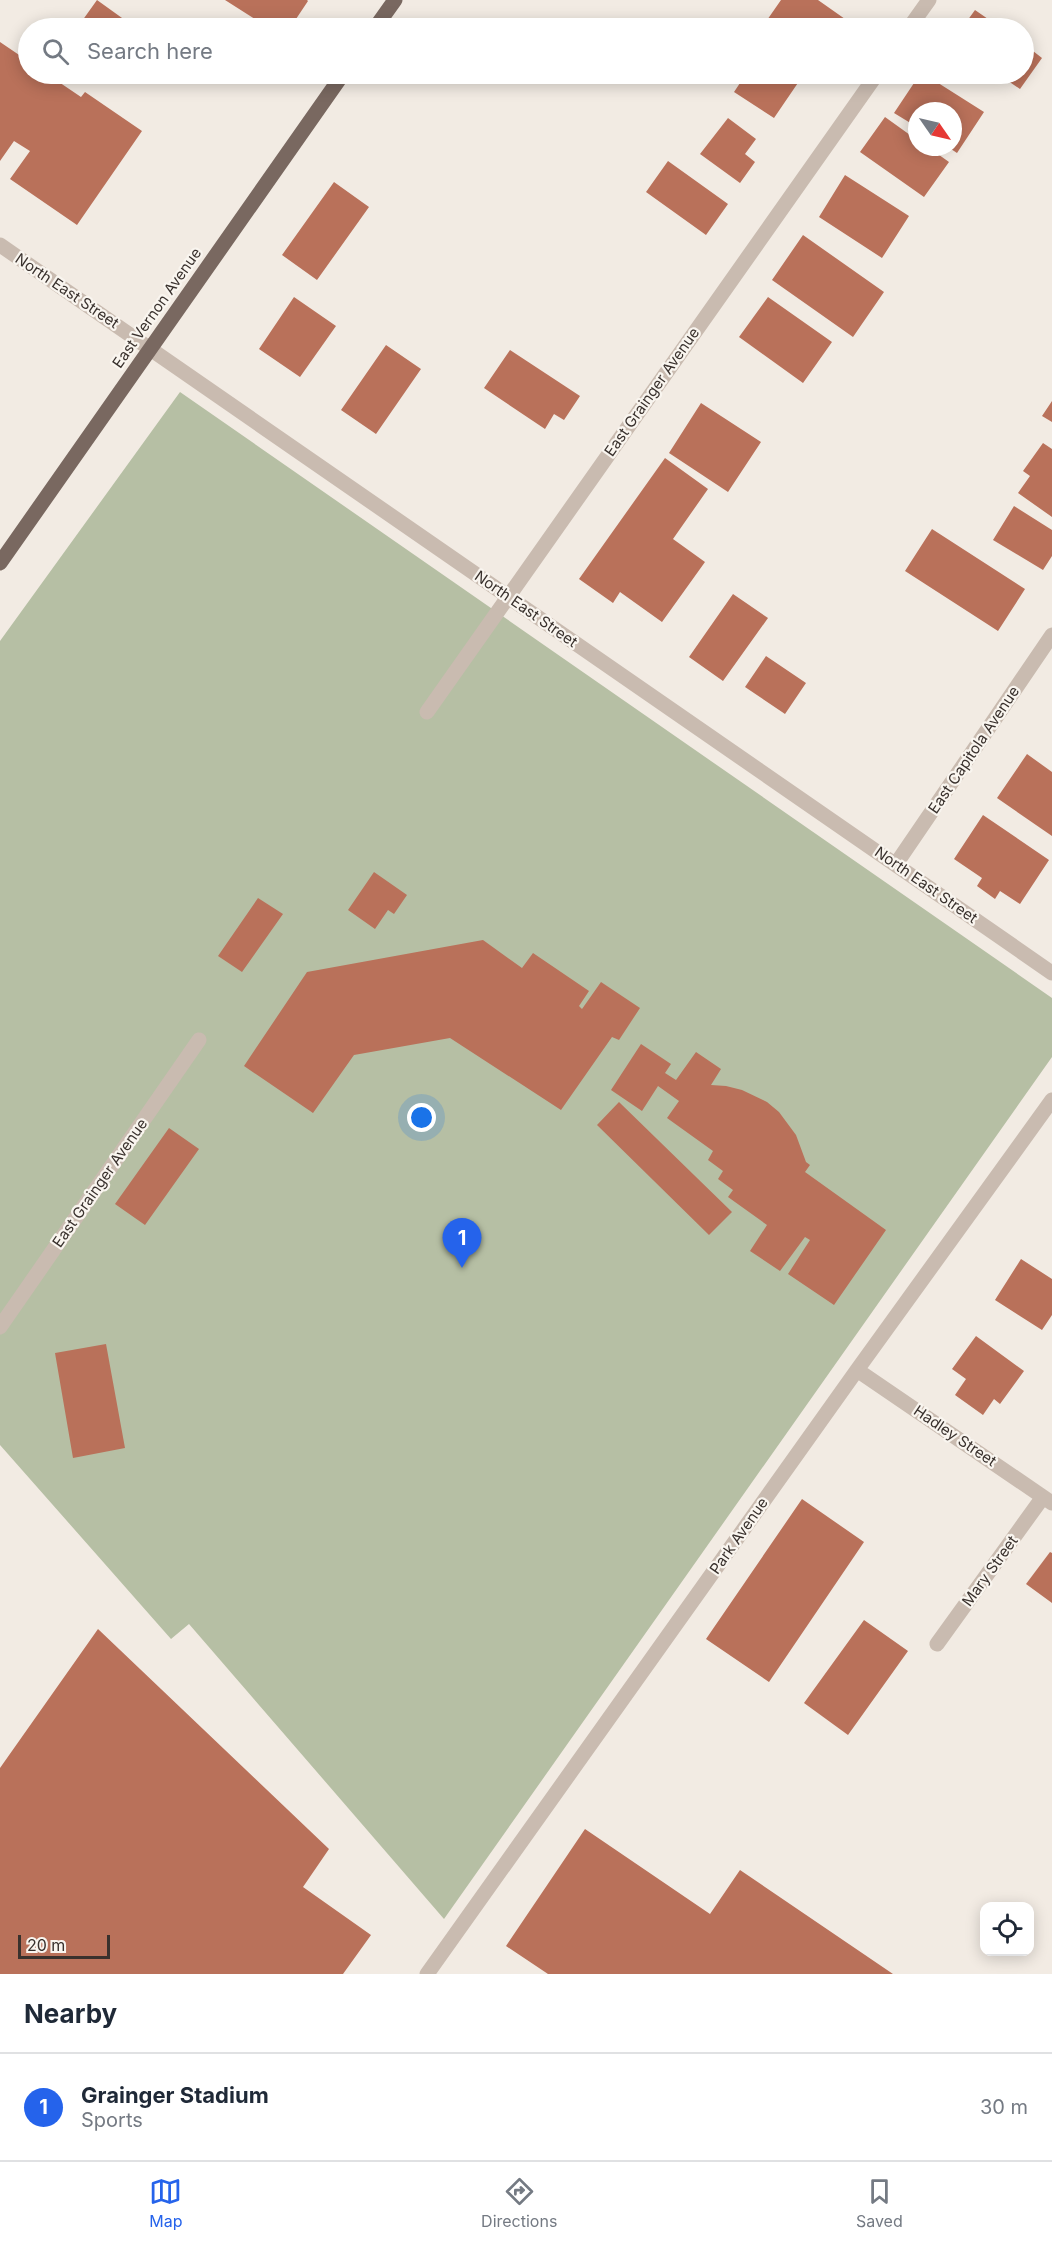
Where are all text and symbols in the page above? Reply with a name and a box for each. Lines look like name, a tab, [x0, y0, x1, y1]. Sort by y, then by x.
search box	[18, 18, 1034, 84]
icon: search	[39, 35, 72, 68]
text: Search here	[87, 38, 213, 64]
north arrow	[908, 102, 962, 156]
street label: East Vernon Avenue	[108, 244, 205, 371]
street label: North East Street	[12, 249, 123, 332]
street label: East Grainger Avenue	[600, 324, 703, 460]
street label: North East Street	[471, 566, 581, 651]
street label: East Capitola Avenue	[924, 682, 1023, 817]
street label: North East Street	[871, 842, 981, 927]
your location	[407, 1103, 436, 1132]
street label: East Grainger Avenue	[48, 1115, 151, 1251]
pin: 1	[442, 1218, 482, 1268]
street label: Hadley Street	[910, 1401, 1000, 1470]
street label: Park Avenue	[705, 1494, 772, 1578]
street label: Mary Street	[958, 1532, 1022, 1610]
map controls	[980, 1902, 1034, 1956]
button: locate	[980, 1902, 1034, 1956]
scale bar	[18, 1932, 110, 1960]
text: 20 m	[27, 1935, 65, 1955]
text: Nearby	[24, 1998, 117, 2029]
text: Grainger Stadium	[81, 2082, 269, 2108]
text: 1	[39, 2095, 48, 2119]
text: 30 m	[980, 2095, 1028, 2119]
text: Sports	[81, 2108, 143, 2132]
tab: Map	[149, 2175, 183, 2231]
tab: Directions	[481, 2175, 557, 2231]
tab: Saved	[856, 2175, 903, 2231]

